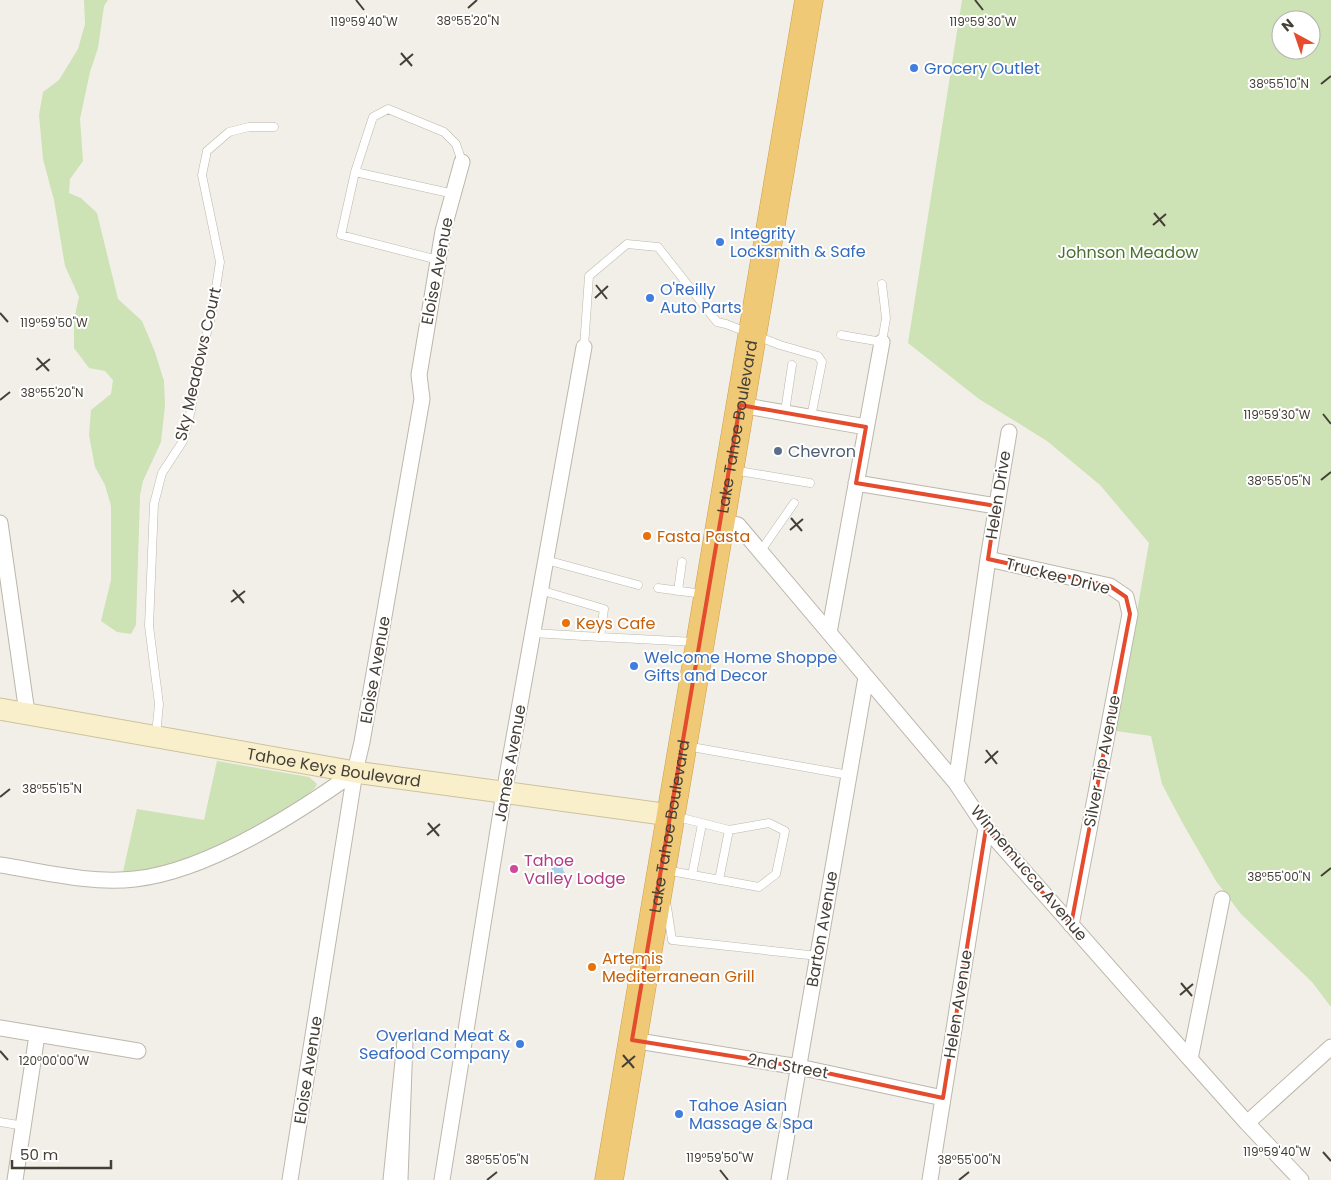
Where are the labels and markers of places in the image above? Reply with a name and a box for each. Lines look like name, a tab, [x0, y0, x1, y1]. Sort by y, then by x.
place label: Grocery Outlet	[924, 57, 1040, 80]
marker: Grocery Outlet	[908, 62, 920, 74]
place label: Integrity Locksmith & Safe	[730, 222, 866, 263]
marker: Integrity Locksmith & Safe	[714, 236, 726, 248]
place label: O'Reilly Auto Parts	[660, 278, 742, 319]
marker: O'Reilly Auto Parts	[644, 292, 656, 304]
place label: Chevron	[788, 440, 856, 463]
marker: Chevron	[772, 445, 784, 457]
place label: Fasta Pasta	[657, 525, 750, 548]
marker: Fasta Pasta	[641, 530, 653, 542]
place label: Keys Cafe	[576, 612, 656, 635]
marker: Keys Cafe	[560, 617, 572, 629]
place label: Welcome Home Shoppe Gifts and Decor	[644, 646, 838, 687]
marker: Welcome Home Shoppe Gifts and Decor	[628, 660, 640, 672]
place label: Tahoe Valley Lodge	[524, 849, 625, 890]
marker: Tahoe Valley Lodge	[508, 863, 520, 875]
place label: Artemis Mediterranean Grill	[602, 947, 755, 988]
marker: Artemis Mediterranean Grill	[586, 961, 598, 973]
place label: Overland Meat & Seafood Company	[359, 1024, 510, 1065]
marker: Overland Meat & Seafood Company	[514, 1038, 526, 1050]
place label: Tahoe Asian Massage & Spa	[689, 1094, 813, 1135]
marker: Tahoe Asian Massage & Spa	[673, 1108, 685, 1120]

